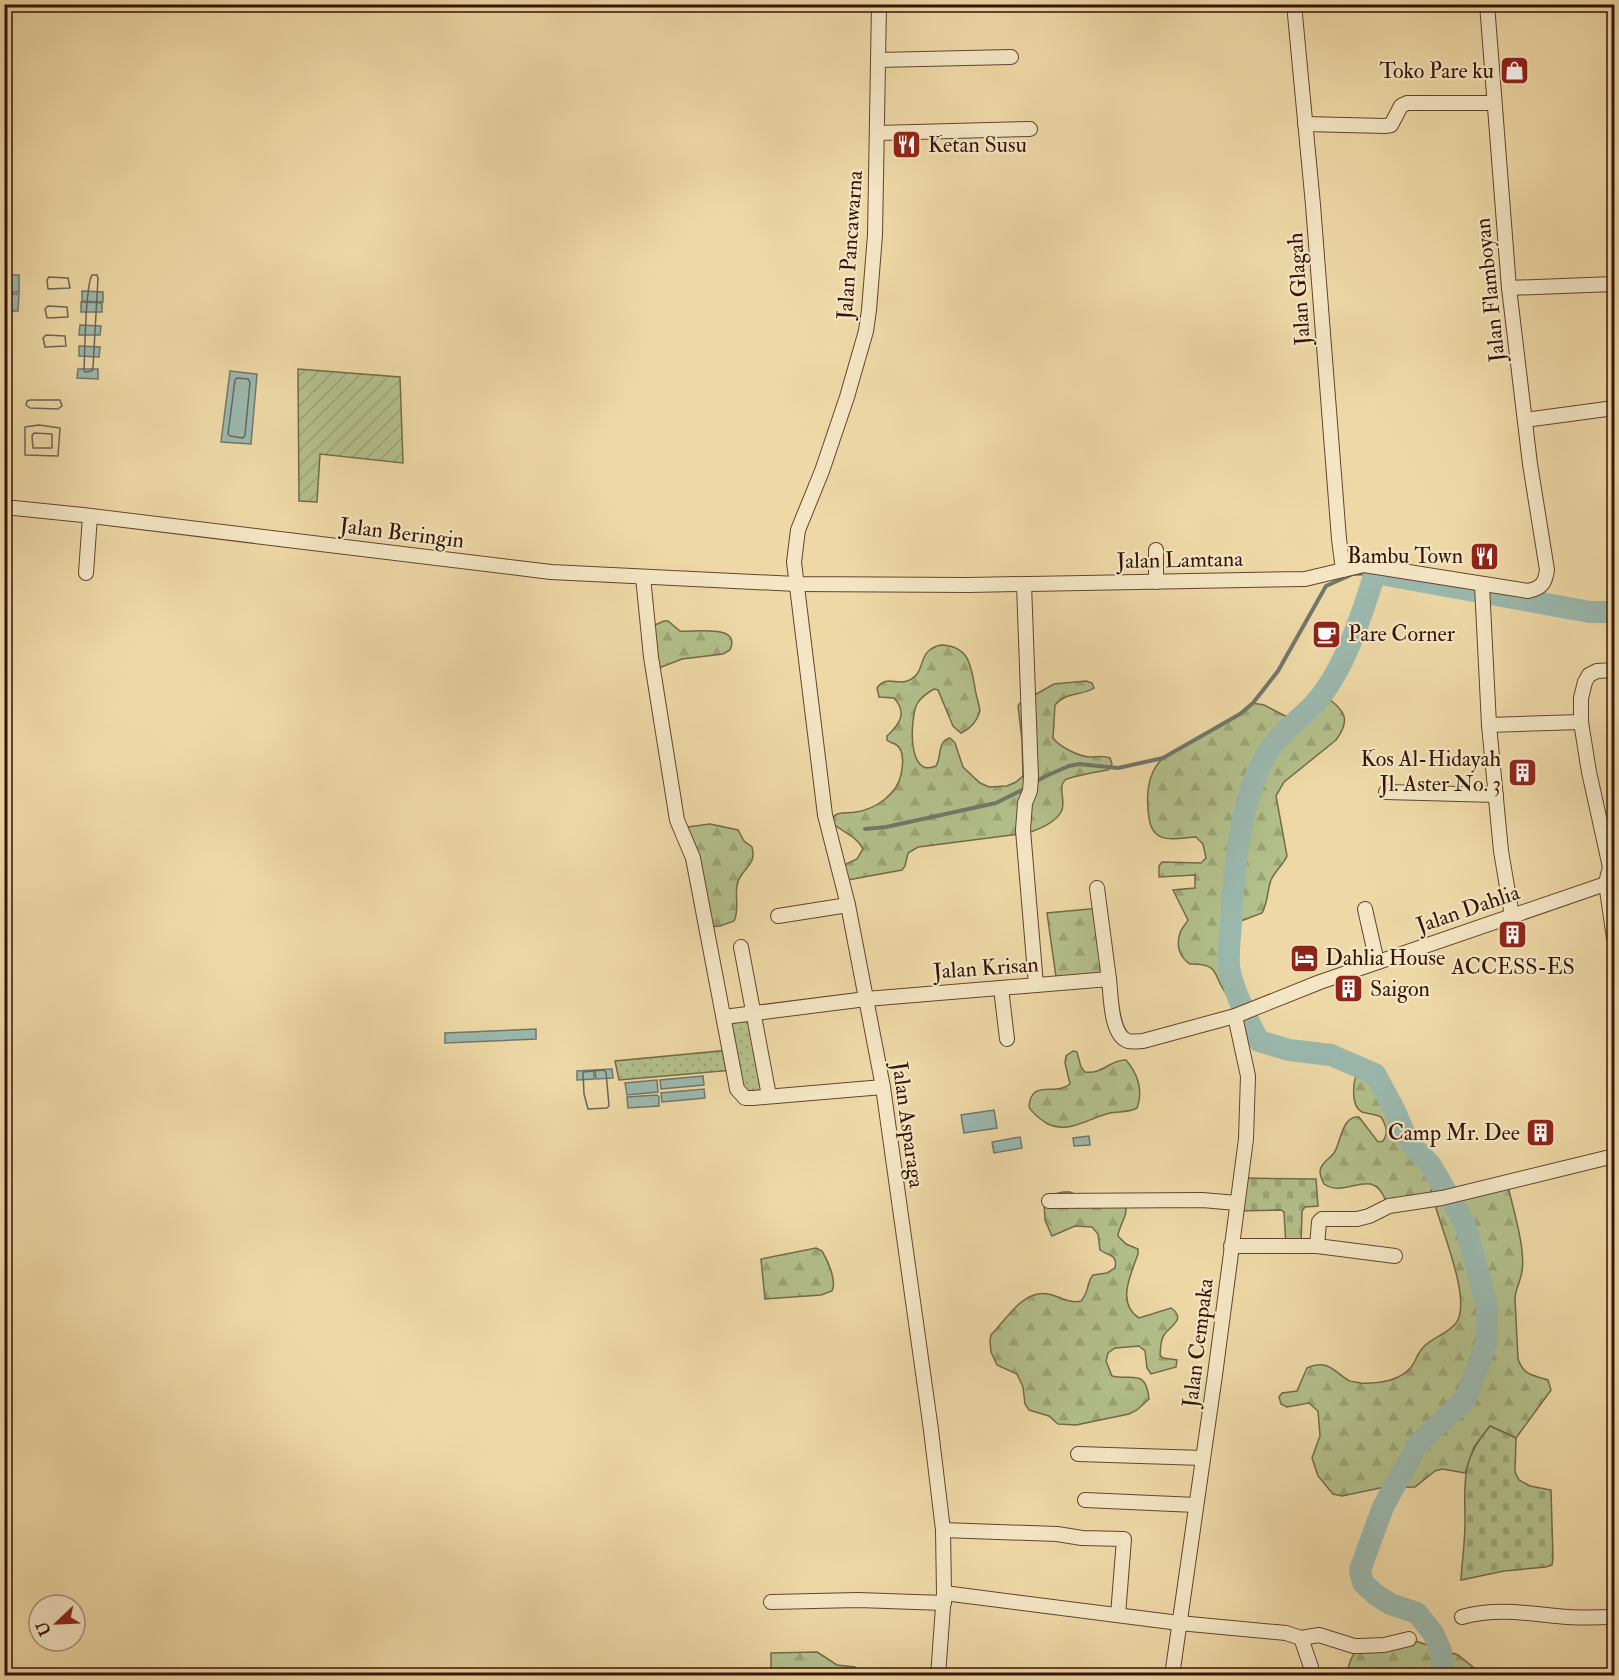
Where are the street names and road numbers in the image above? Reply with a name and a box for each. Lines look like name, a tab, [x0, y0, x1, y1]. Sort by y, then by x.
street label: Jalan Pancawarna	[831, 168, 869, 322]
street label: Jalan Flamboyan	[1469, 216, 1512, 364]
street label: Jalan Glagah	[1281, 231, 1317, 347]
street label: Jalan Beringin	[337, 511, 466, 555]
street label: Jalan Lamtana	[1115, 545, 1244, 575]
street label: Jalan Dahlia	[1412, 878, 1524, 940]
street label: Jalan Krisan	[931, 950, 1040, 986]
street label: Jalan Asparaga	[884, 1059, 931, 1191]
street label: Jalan Cempaka	[1176, 1276, 1221, 1410]

